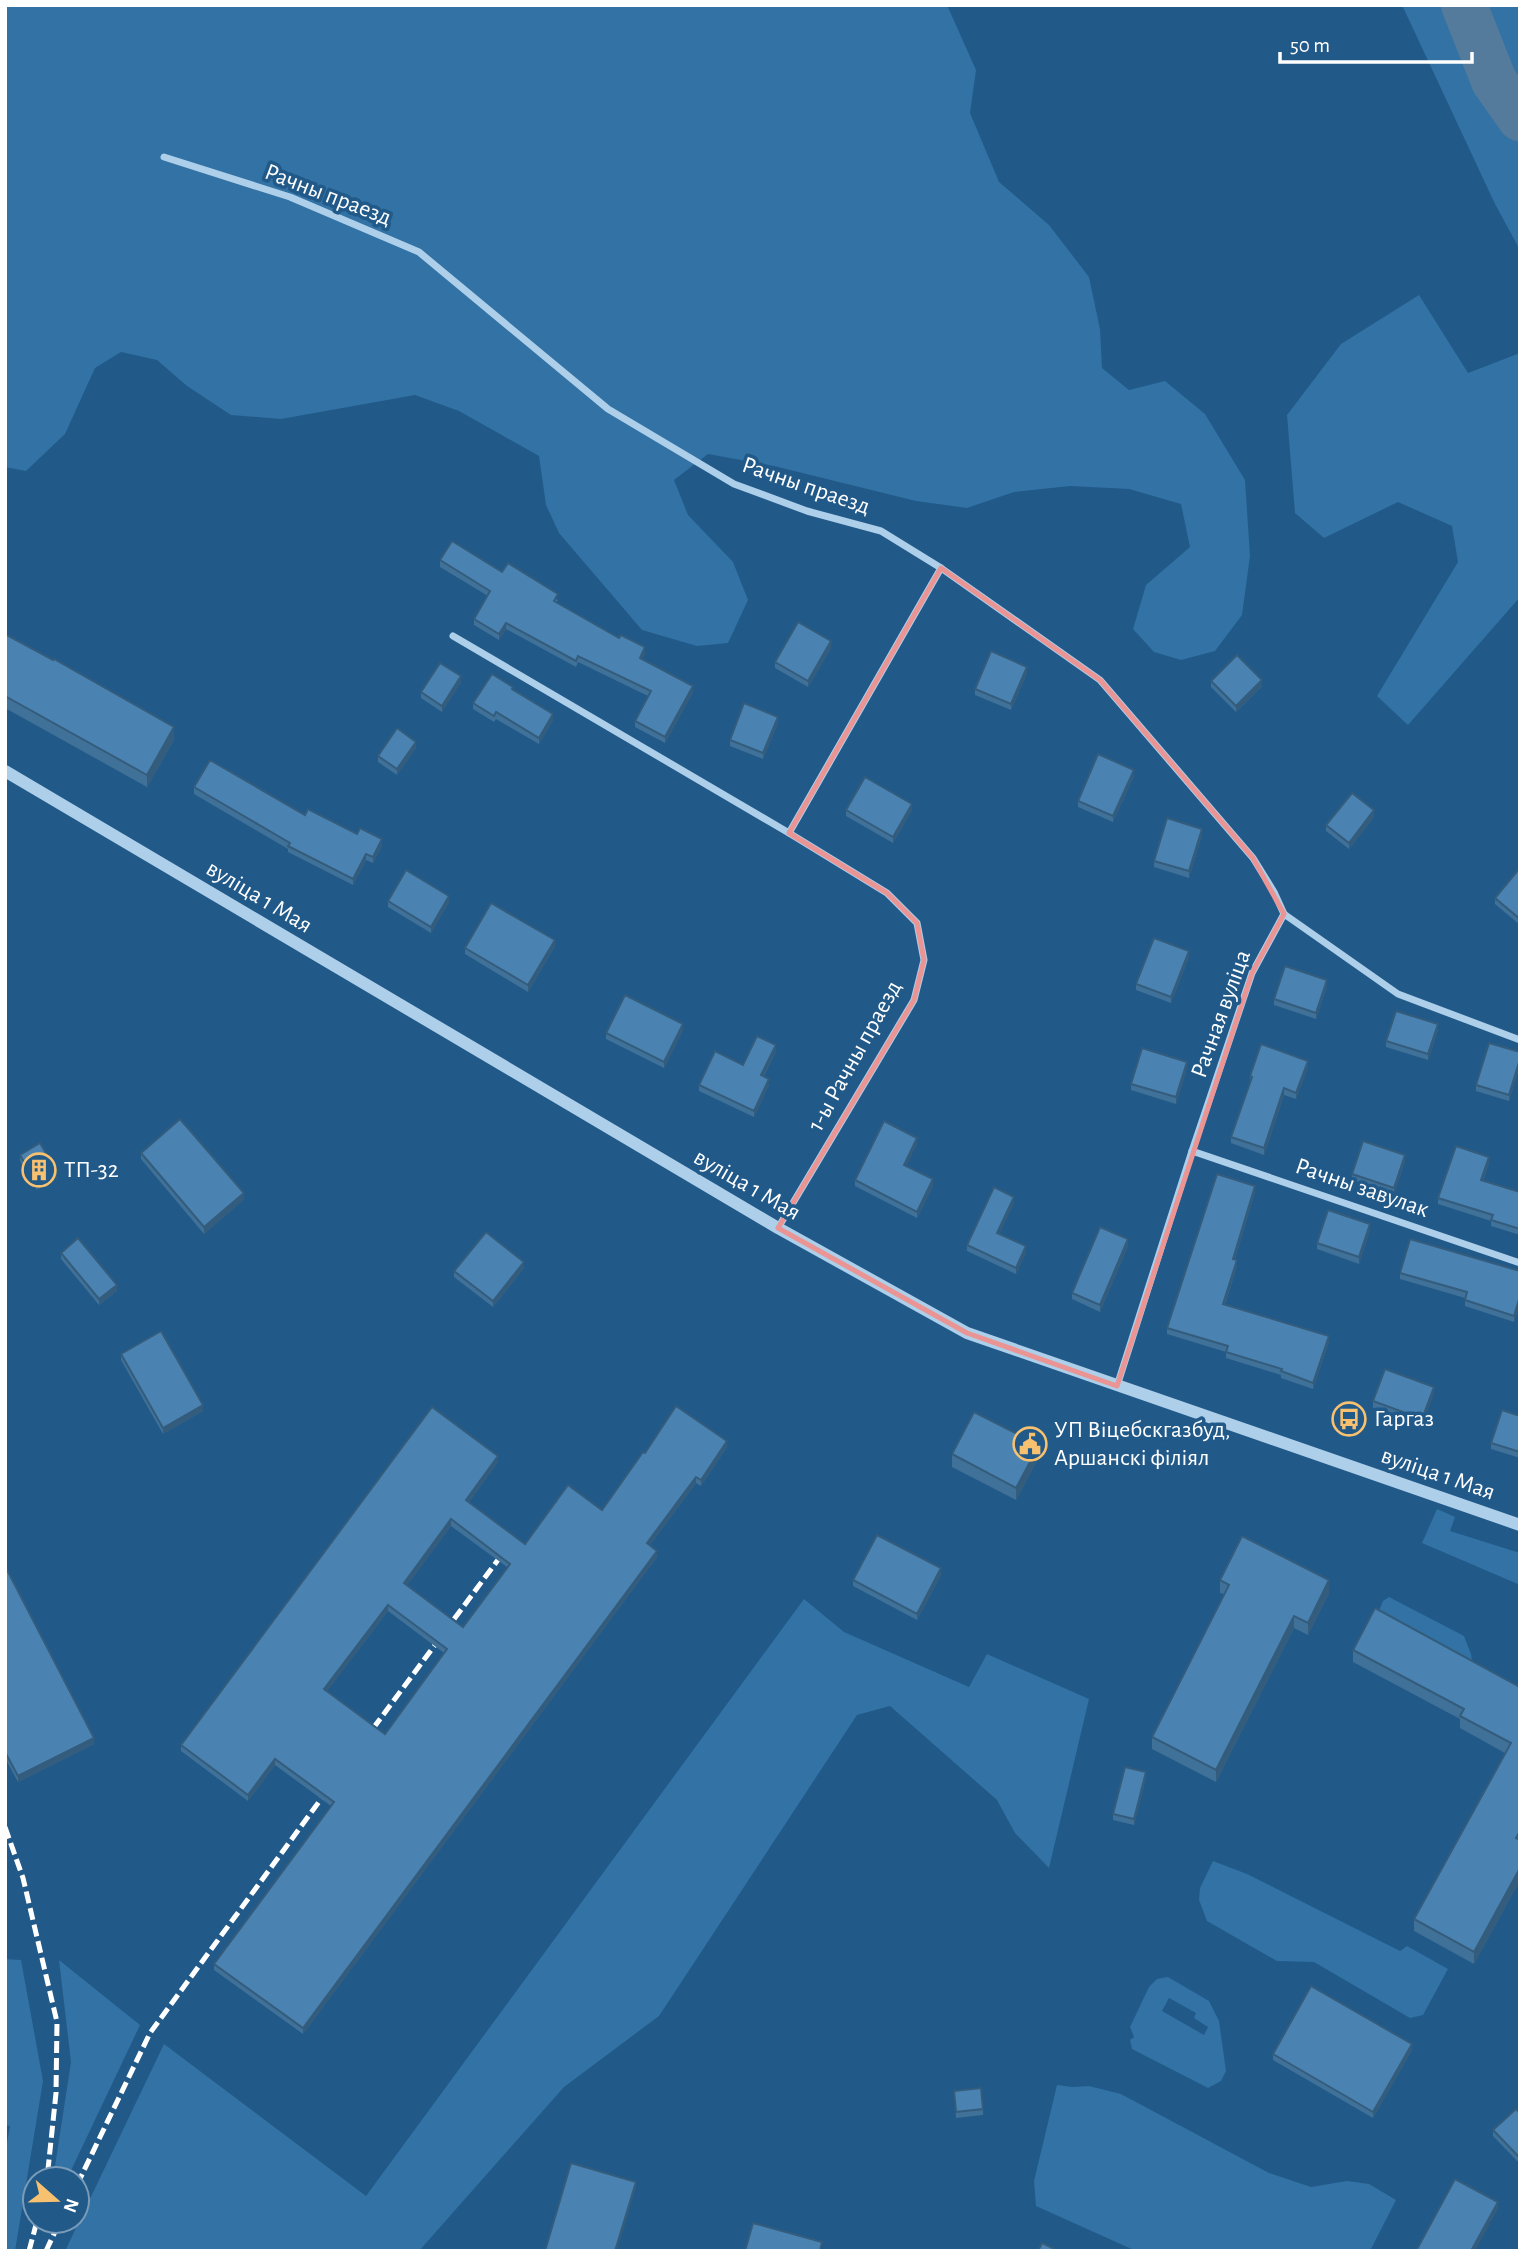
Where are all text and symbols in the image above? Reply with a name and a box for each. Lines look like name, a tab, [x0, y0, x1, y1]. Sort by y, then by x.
scale bar	[1280, 21, 1472, 65]
text: 50 m	[1290, 35, 1330, 56]
street label: Рачны праезд	[261, 160, 395, 230]
street label: Рачны праезд	[739, 453, 873, 519]
street label: вуліца 1 Мая	[202, 856, 316, 938]
street label: Рачная вуліца	[1187, 947, 1255, 1081]
street label: 1-ы Рачны праезд	[804, 977, 906, 1135]
street label: вуліца 1 Мая	[690, 1145, 804, 1225]
building icon: ТП-32	[20, 1151, 58, 1189]
street label: Рачны завулак	[1292, 1154, 1432, 1222]
place label: ТП-32	[64, 1158, 119, 1182]
bus stop icon: Гаргаз	[1330, 1400, 1368, 1438]
place label: Гаргаз	[1374, 1407, 1434, 1431]
place label: УП Віцебскгазбуд, Аршанскі філіял	[1054, 1418, 1231, 1470]
public building icon: УП Віцебскгазбуд, Аршанскі філіял	[1011, 1425, 1049, 1463]
street label: вуліца 1 Мая	[1378, 1443, 1498, 1505]
north arrow	[21, 2165, 91, 2235]
text: N	[59, 2196, 82, 2215]

